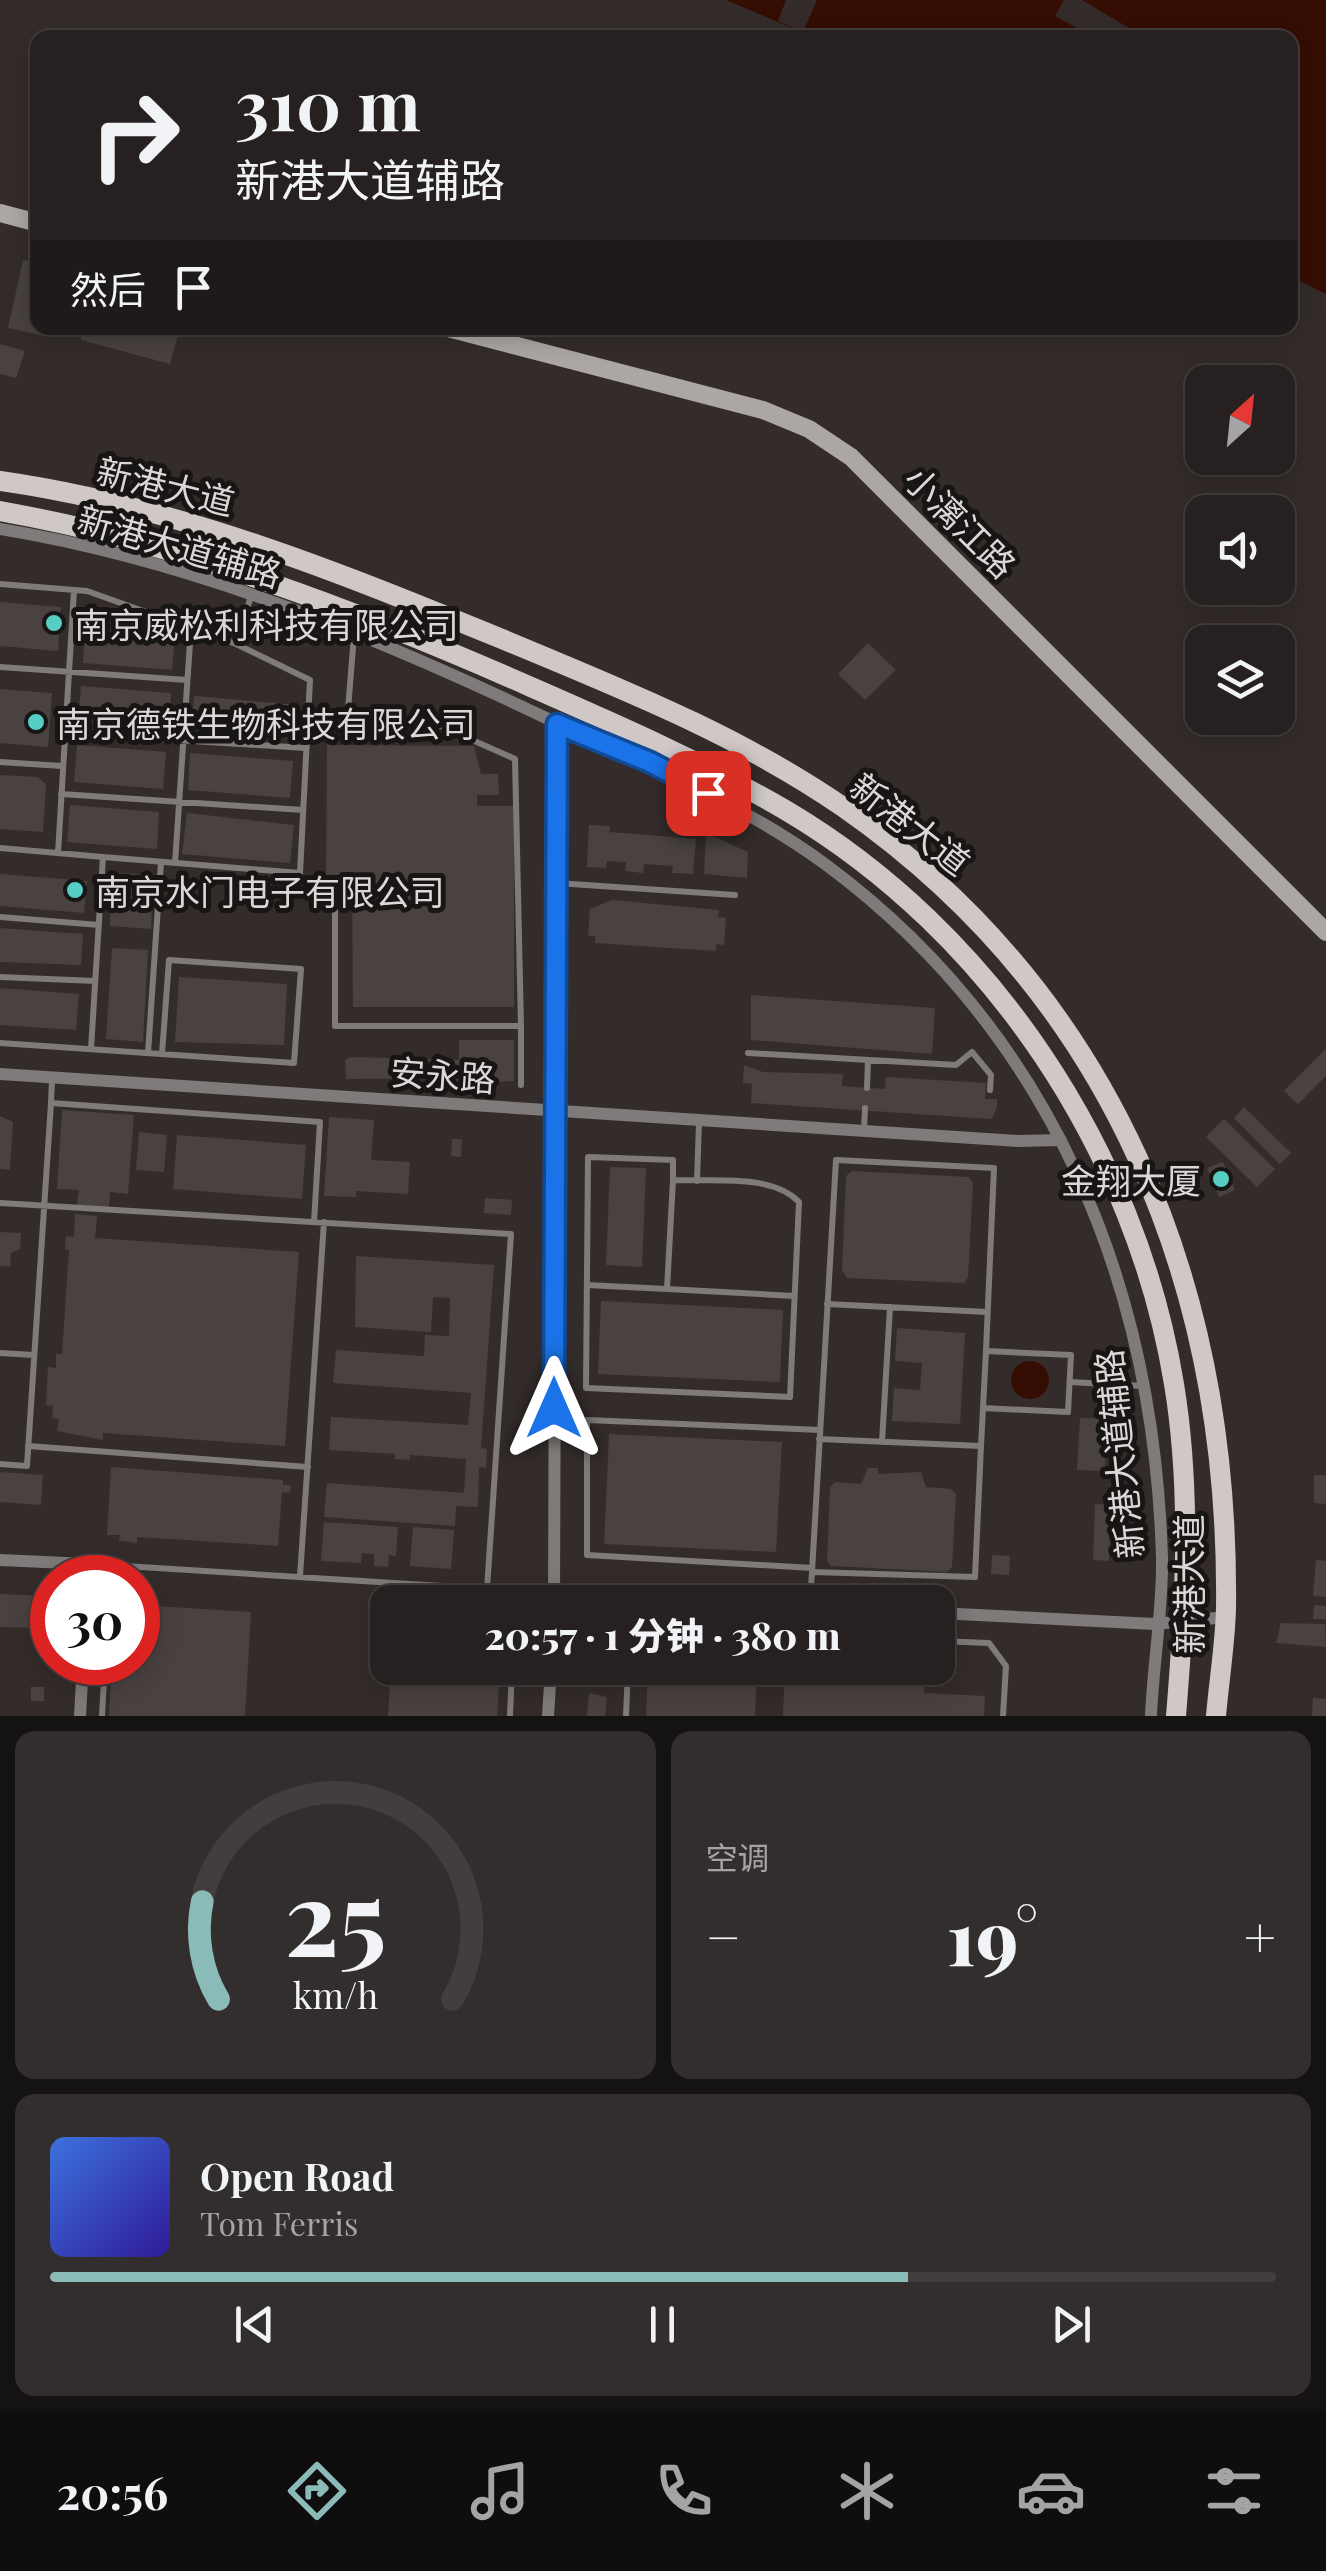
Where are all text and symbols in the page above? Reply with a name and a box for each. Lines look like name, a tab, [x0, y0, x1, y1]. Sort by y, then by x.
text: 310 m	[235, 55, 421, 149]
icon: right	[70, 70, 200, 200]
text: 新港大道辅路	[235, 148, 505, 208]
icon: arrive	[166, 260, 221, 315]
text: 然后	[70, 263, 146, 314]
north arrow	[1185, 365, 1295, 475]
map controls	[1185, 365, 1295, 735]
street label: 新港大道	[92, 445, 240, 525]
street label: 小漓江路	[895, 455, 1027, 587]
street label: 新港大道辅路	[73, 493, 287, 597]
button: sound	[1185, 495, 1295, 605]
place label: 南京威松利科技有限公司	[74, 600, 459, 647]
marker: 南京威松利科技有限公司	[43, 612, 65, 634]
button: layers	[1185, 625, 1295, 735]
place label: 南京德铁生物科技有限公司	[56, 699, 476, 746]
marker: 南京德铁生物科技有限公司	[25, 711, 47, 733]
pin	[666, 751, 751, 836]
street label: 新港大道	[841, 761, 981, 885]
icon: arrive	[681, 766, 736, 821]
place label: 南京水门电子有限公司	[95, 867, 445, 914]
marker: 南京水门电子有限公司	[64, 879, 86, 901]
street label: 安永路	[389, 1047, 497, 1101]
place label: 金翔大厦	[1061, 1156, 1201, 1203]
marker: 金翔大厦	[1210, 1168, 1232, 1190]
street label: 新港大道辅路	[1084, 1347, 1152, 1561]
position arrow	[502, 1356, 606, 1460]
street label: 新港大道	[1164, 1514, 1211, 1654]
speed limit sign: 30	[30, 1555, 160, 1685]
text: 20:57 · 1 分钟 · 380 m	[484, 1609, 841, 1660]
text: 空调	[706, 1835, 770, 1878]
text: 25	[284, 1844, 386, 1983]
text: 19°	[947, 1885, 1038, 1985]
text: −	[706, 1898, 741, 1972]
text: +	[1244, 1898, 1276, 1972]
text: km/h	[292, 1970, 378, 2018]
text: Open Road	[200, 2150, 394, 2201]
text: Tom Ferris	[200, 2201, 358, 2244]
icon: previous	[227, 2297, 282, 2352]
icon: pause	[635, 2297, 690, 2352]
icon: next	[1044, 2297, 1099, 2352]
icon: directions	[282, 2456, 352, 2526]
icon: music	[465, 2456, 535, 2526]
icon: phone	[649, 2456, 719, 2526]
icon: climate	[832, 2456, 902, 2526]
icon: car	[1016, 2456, 1086, 2526]
icon: filters	[1199, 2456, 1269, 2526]
text: 20:56	[57, 2461, 168, 2521]

